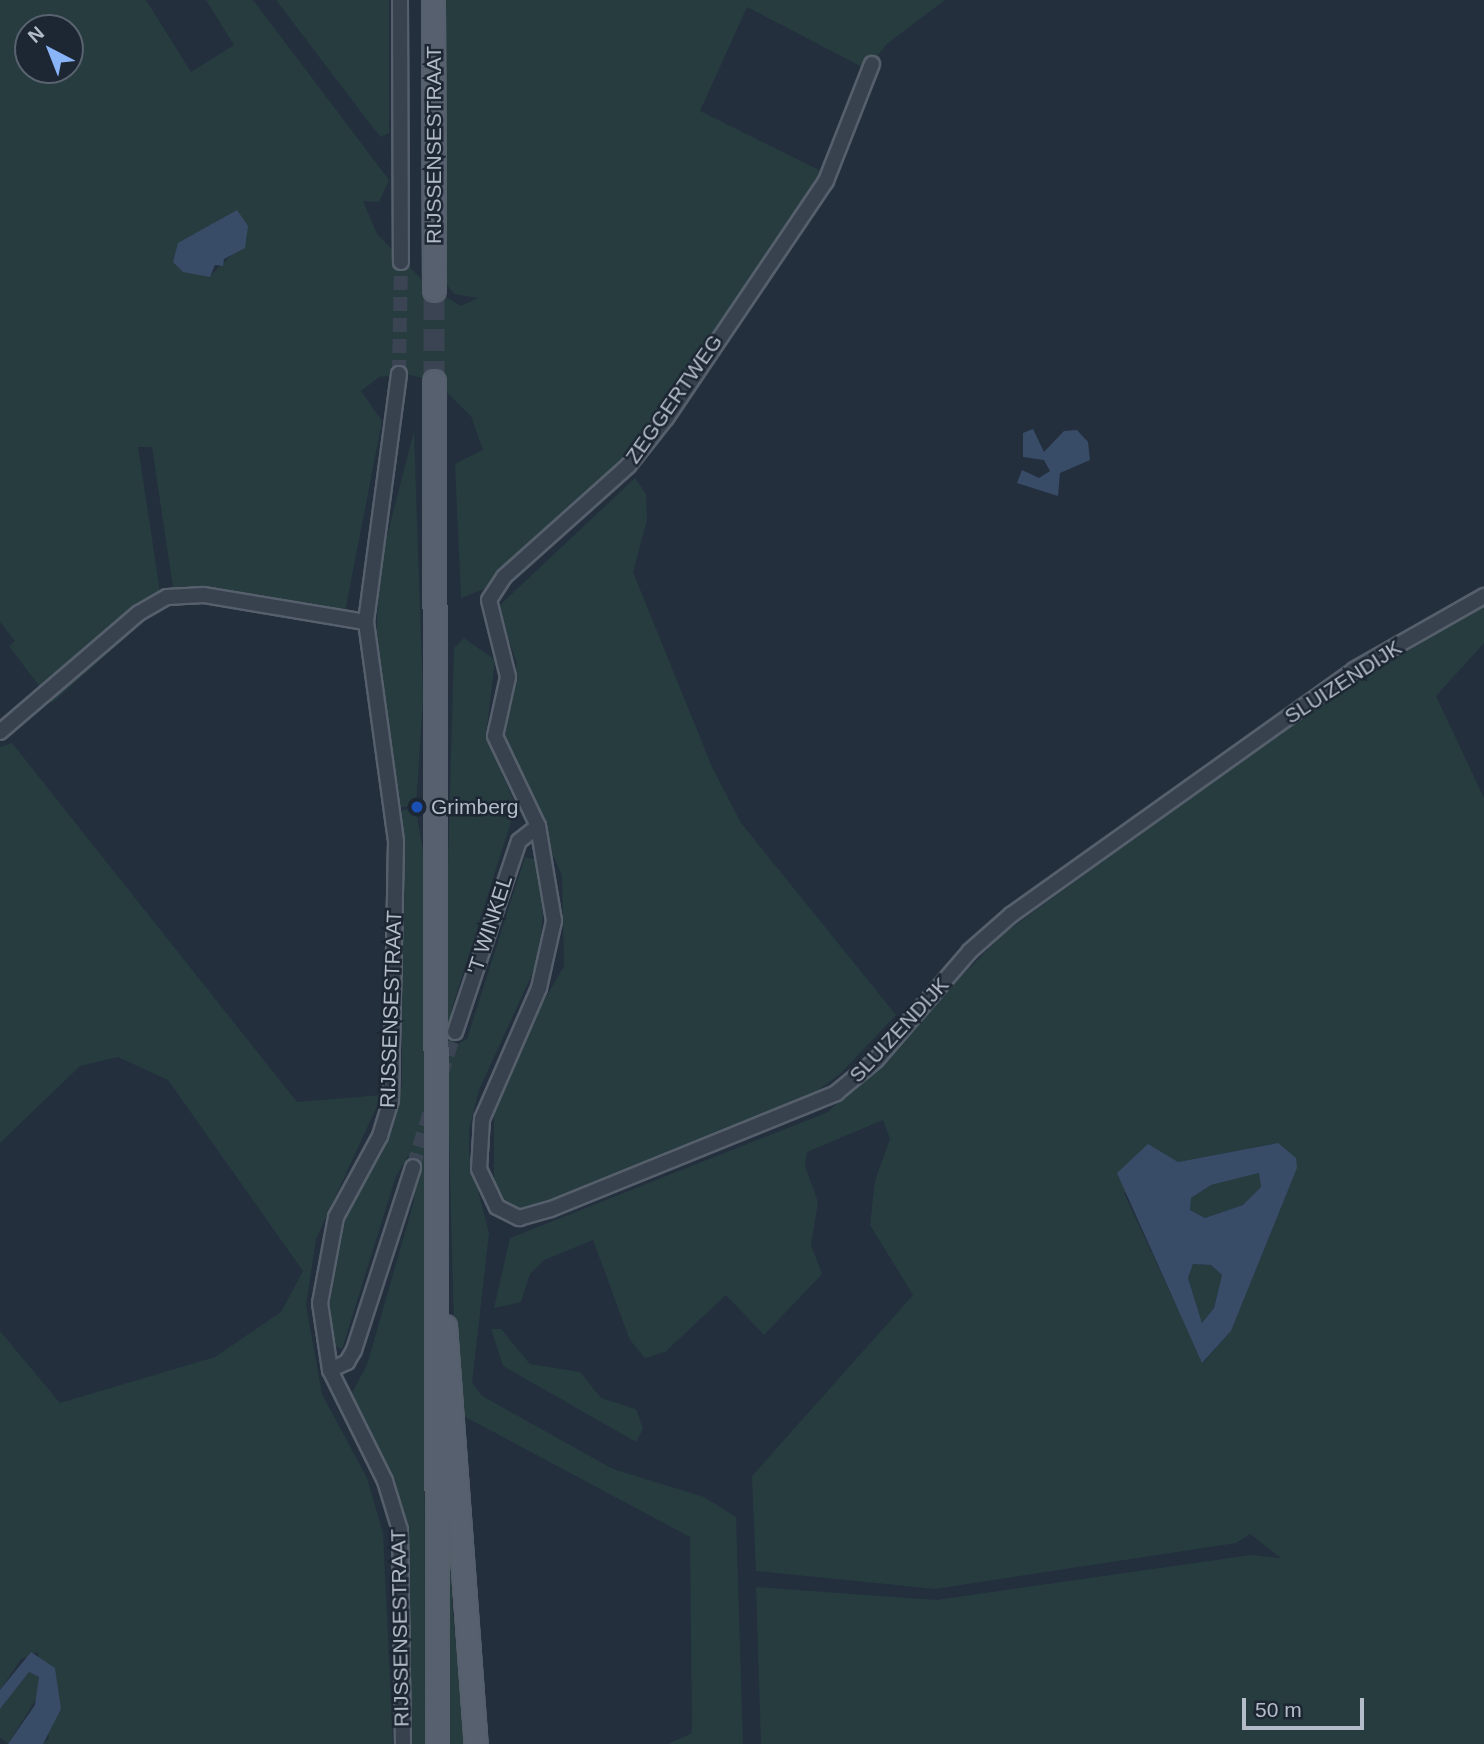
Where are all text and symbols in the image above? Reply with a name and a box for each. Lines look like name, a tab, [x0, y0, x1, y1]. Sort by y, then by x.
north arrow	[14, 14, 84, 84]
text: N	[24, 22, 48, 47]
street label: RIJSSENSESTRAAT	[421, 46, 447, 244]
street label: ZEGGERTWEG	[620, 330, 728, 468]
street label: SLUIZENDIJK	[1280, 635, 1406, 729]
place label: Grimberg	[431, 794, 519, 820]
marker: Grimberg	[409, 799, 425, 815]
street label: 'T WINKEL	[462, 872, 518, 978]
street label: RIJSSENSESTRAAT	[375, 910, 407, 1108]
street label: SLUIZENDIJK	[844, 972, 954, 1088]
street label: RIJSSENSESTRAAT	[386, 1529, 414, 1727]
scale bar	[1246, 1684, 1368, 1728]
text: 50 m	[1255, 1698, 1302, 1721]

